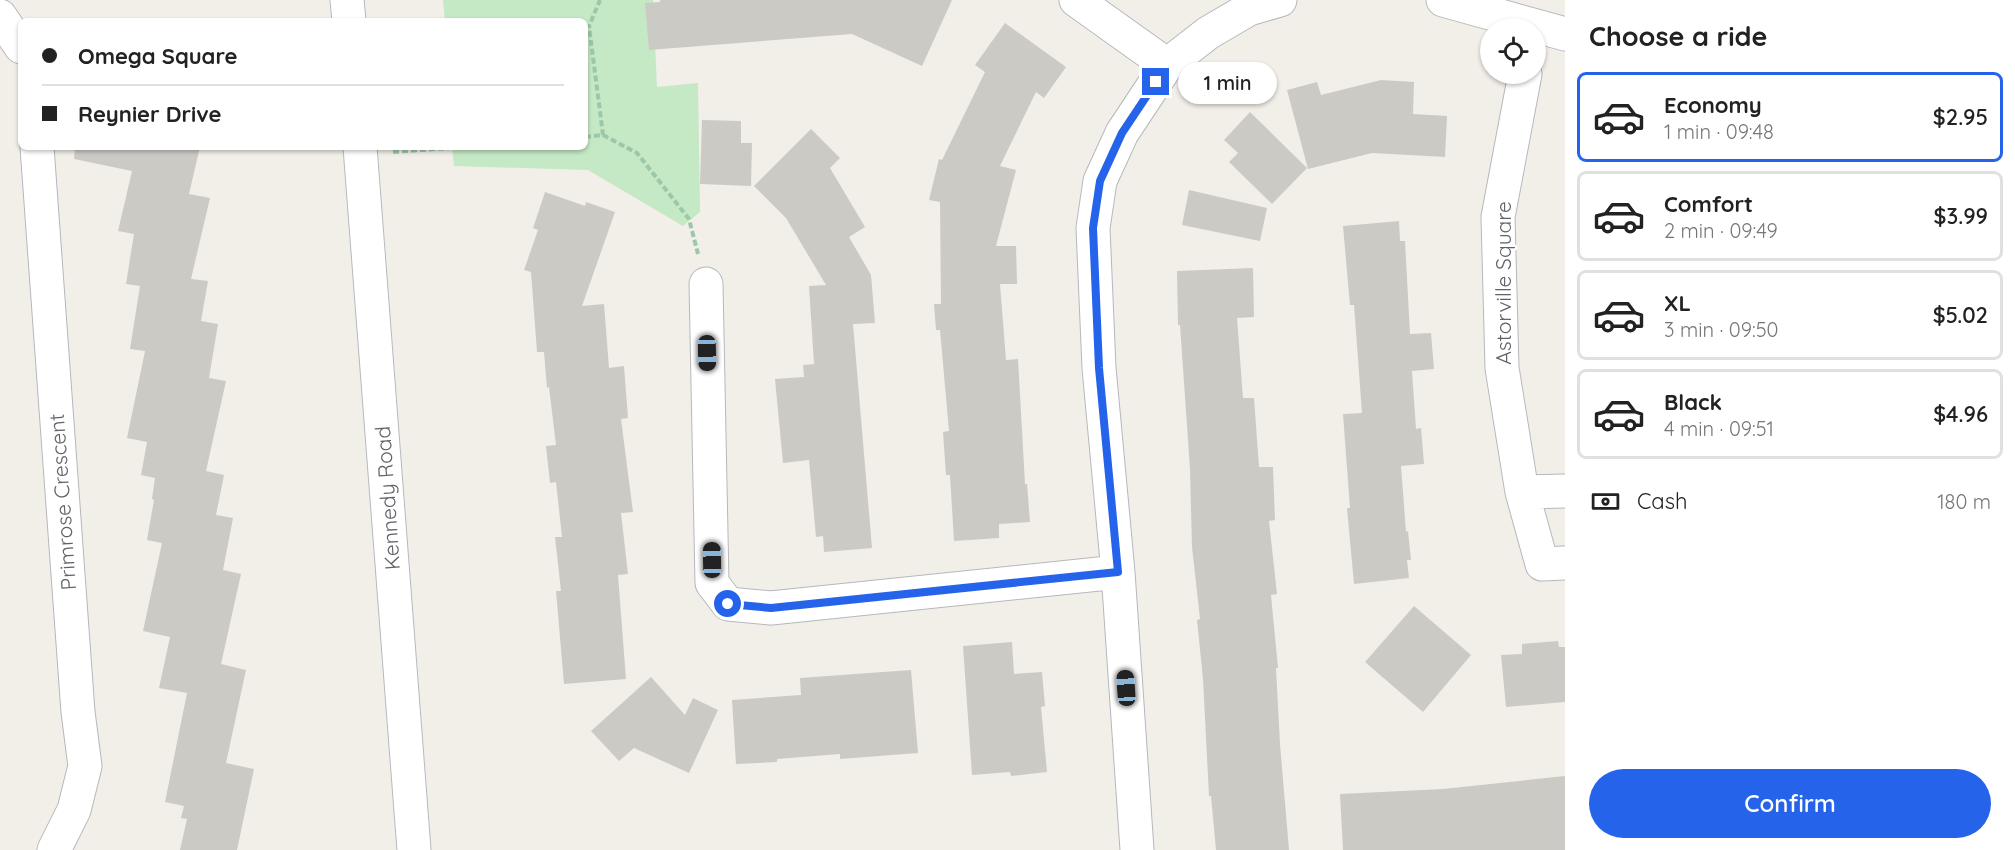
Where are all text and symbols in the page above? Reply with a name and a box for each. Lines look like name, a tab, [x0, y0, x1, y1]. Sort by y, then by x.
map controls	[1480, 18, 1546, 84]
button: locate	[1480, 18, 1546, 84]
text: Choose a ride	[1589, 19, 1767, 53]
text: Omega Square	[78, 42, 237, 70]
callout: 1 min	[1177, 61, 1276, 103]
route end	[1142, 68, 1169, 95]
text: 1 min	[1204, 70, 1251, 95]
icon: car	[1592, 90, 1646, 144]
text: Economy	[1664, 91, 1762, 119]
text: Reynier Drive	[78, 100, 222, 128]
text: $2.95	[1933, 103, 1988, 131]
text: 1 min · 09:48	[1664, 119, 1774, 144]
icon: car	[1592, 189, 1646, 243]
text: Comfort	[1664, 190, 1753, 218]
street label: Astorville Square	[1490, 201, 1516, 365]
text: $3.99	[1934, 202, 1988, 230]
text: 2 min · 09:49	[1664, 218, 1778, 243]
icon: car	[1592, 288, 1646, 342]
text: XL	[1664, 289, 1691, 317]
text: $5.02	[1933, 301, 1988, 329]
text: 3 min · 09:50	[1664, 317, 1778, 342]
car	[698, 335, 716, 371]
icon: car	[1592, 387, 1646, 441]
text: Black	[1664, 388, 1722, 416]
text: $4.96	[1933, 400, 1988, 428]
street label: Primrose Crescent	[43, 413, 81, 591]
text: 4 min · 09:51	[1664, 416, 1774, 441]
street label: Kennedy Road	[369, 425, 405, 571]
icon: cash	[1589, 485, 1622, 518]
text: Cash	[1637, 487, 1688, 515]
text: 180 m	[1937, 489, 1991, 514]
car	[703, 542, 721, 578]
route start	[714, 590, 741, 617]
car	[1116, 669, 1136, 707]
button: Confirm	[1589, 769, 1991, 838]

